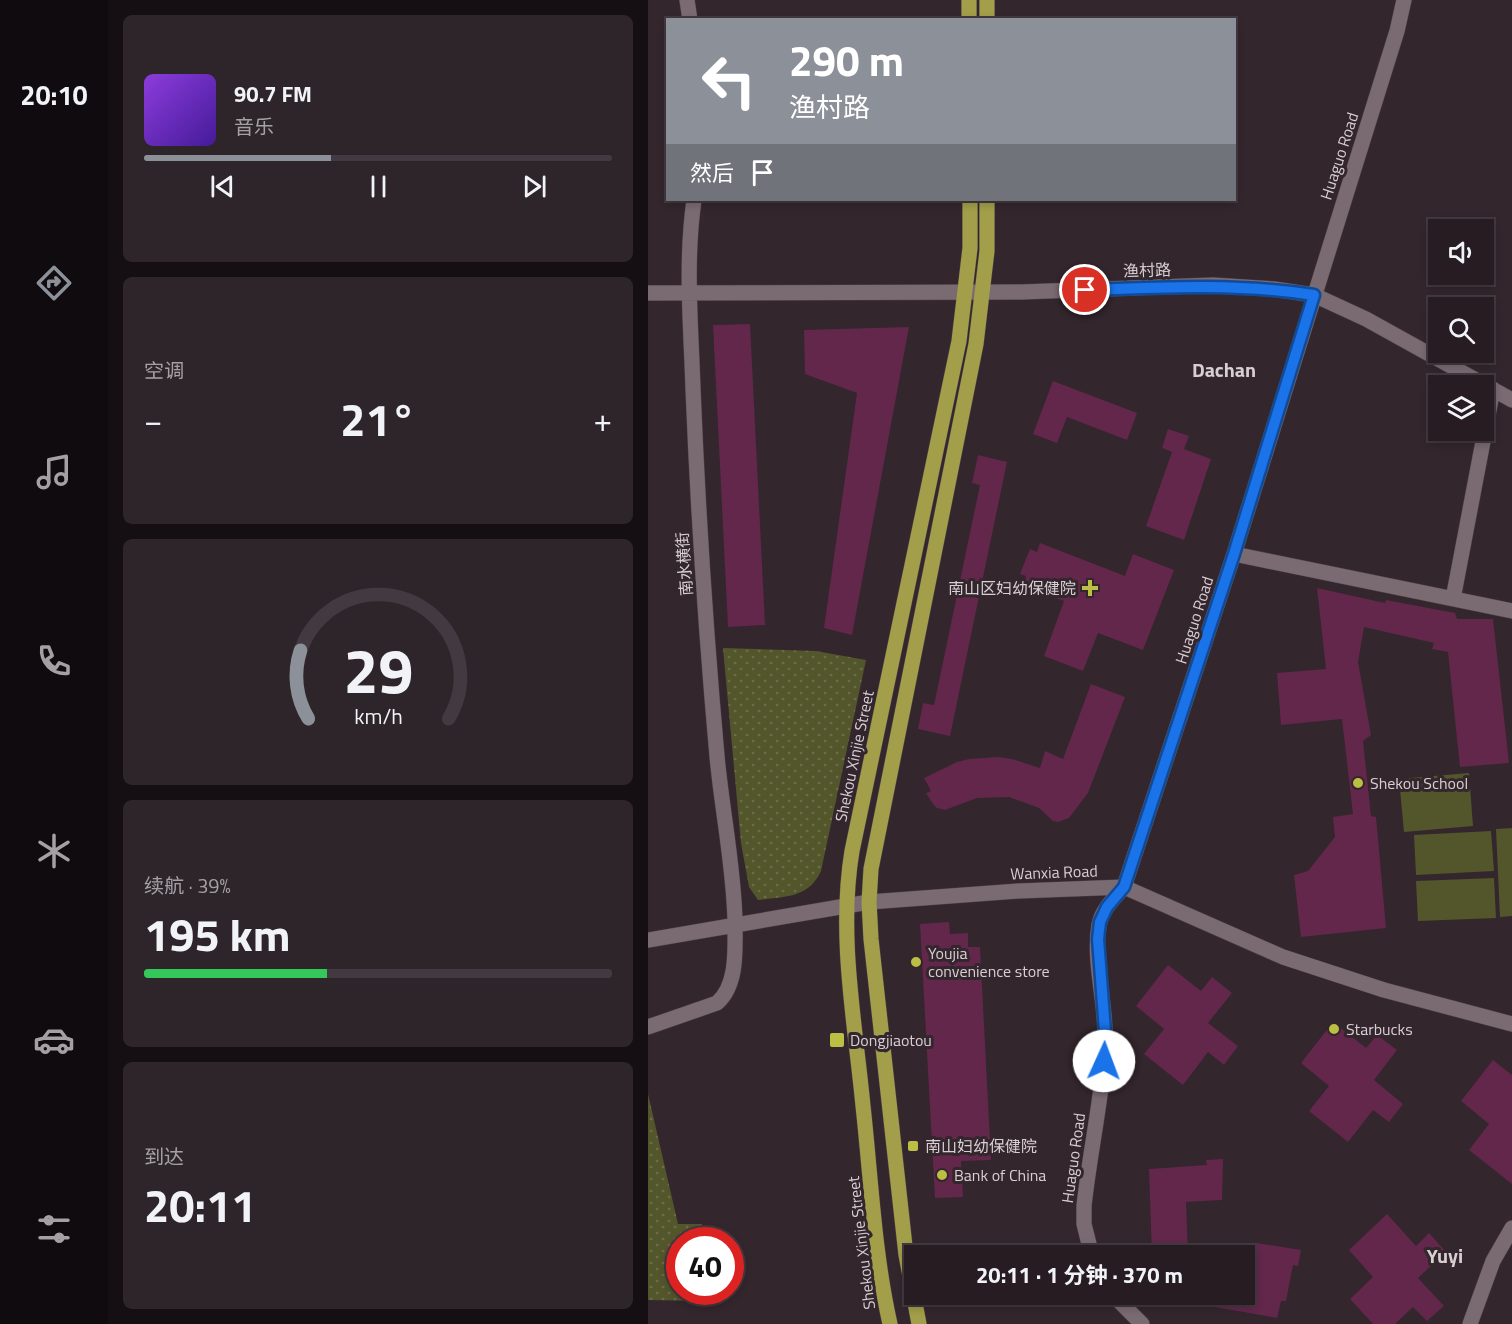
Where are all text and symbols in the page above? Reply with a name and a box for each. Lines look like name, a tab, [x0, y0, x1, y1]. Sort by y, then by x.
text: 290 m	[789, 28, 904, 92]
icon: left	[690, 42, 768, 120]
text: 20:10	[20, 74, 88, 115]
text: 90.7 FM	[234, 77, 312, 111]
text: 渔村路	[789, 86, 870, 127]
street label: Huaguo Road	[1314, 109, 1364, 203]
text: 音乐	[234, 111, 274, 142]
text: 然后	[690, 156, 734, 190]
icon: arrive	[746, 156, 779, 189]
icon: previous	[206, 170, 239, 203]
icon: pause	[362, 170, 395, 203]
icon: next	[518, 170, 551, 203]
map controls	[1428, 219, 1494, 441]
button: sound	[1428, 219, 1494, 285]
street label: 渔村路	[1123, 257, 1171, 283]
icon: directions	[33, 262, 75, 304]
pin	[1059, 264, 1110, 315]
icon: arrive	[1068, 273, 1101, 306]
button: search	[1428, 297, 1494, 363]
district label: Dachan	[1192, 354, 1256, 385]
text: 空调	[144, 355, 184, 386]
button: layers	[1428, 375, 1494, 441]
text: 21°	[340, 385, 416, 453]
text: −	[144, 395, 162, 445]
text: +	[594, 395, 612, 445]
icon: music	[33, 451, 75, 493]
street label: 南水横街	[670, 531, 698, 597]
street label: Huaguo Road	[1169, 573, 1219, 667]
place label: 南山区妇幼保健院	[948, 576, 1076, 600]
marker: 南山区妇幼保健院	[1081, 579, 1099, 597]
text: 29	[343, 622, 413, 717]
icon: phone	[33, 640, 75, 682]
street label: Shekou Xinjie Street	[828, 688, 880, 824]
text: km/h	[354, 700, 402, 732]
place label: Shekou School	[1370, 771, 1468, 795]
marker: Shekou School	[1351, 776, 1365, 790]
icon: climate	[33, 830, 75, 872]
street label: Wanxia Road	[1010, 858, 1098, 886]
text: 续航 · 39%	[144, 870, 231, 901]
text: 195 km	[144, 900, 290, 968]
place label: Youjia convenience store	[928, 941, 1050, 983]
marker: Youjia convenience store	[909, 955, 923, 969]
place label: Starbucks	[1346, 1017, 1413, 1041]
icon: car	[33, 1019, 75, 1061]
marker: Starbucks	[1327, 1022, 1341, 1036]
place label: Dongjiaotou	[850, 1028, 932, 1052]
position arrow	[1072, 1029, 1136, 1093]
marker: Dongjiaotou	[828, 1031, 846, 1049]
street label: Huaguo Road	[1055, 1111, 1091, 1205]
place label: 南山妇幼保健院	[925, 1134, 1037, 1158]
marker: 南山妇幼保健院	[906, 1139, 920, 1153]
text: 到达	[144, 1141, 184, 1172]
place label: Bank of China	[954, 1163, 1046, 1187]
marker: Bank of China	[935, 1168, 949, 1182]
text: 20:11	[144, 1171, 256, 1239]
street label: Shekou Xinjie Street	[841, 1175, 881, 1311]
icon: filters	[33, 1208, 75, 1250]
speed limit sign: 40	[666, 1227, 744, 1305]
district label: Yuyi	[1427, 1240, 1463, 1271]
text: 20:11 · 1 分钟 · 370 m	[976, 1258, 1183, 1292]

